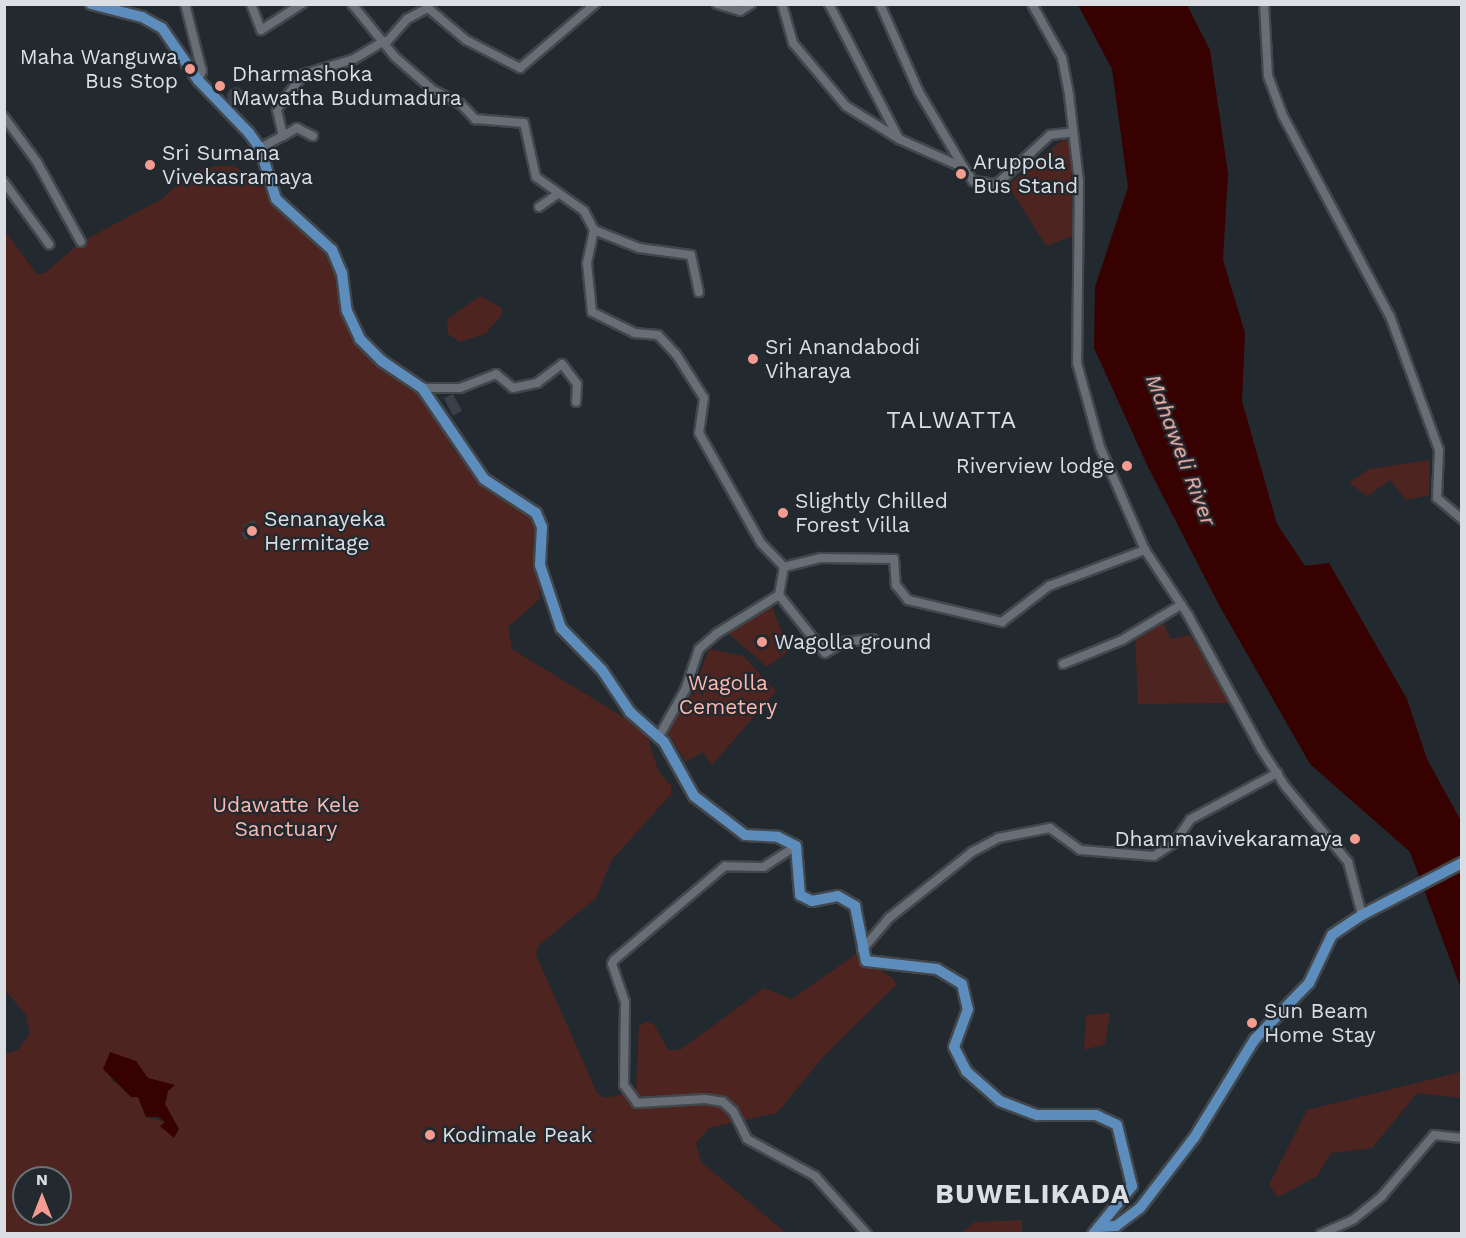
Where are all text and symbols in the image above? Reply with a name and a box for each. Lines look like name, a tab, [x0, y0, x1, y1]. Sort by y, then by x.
place label: Maha Wanguwa Bus Stop	[19, 44, 178, 94]
place label: Dharmashoka Mawatha Budumadura	[232, 61, 462, 111]
marker: Maha Wanguwa Bus Stop	[183, 62, 197, 76]
marker: Dharmashoka Mawatha Budumadura	[213, 79, 227, 93]
place label: Sri Sumana Vivekasramaya	[162, 140, 313, 190]
place label: Aruppola Bus Stand	[973, 149, 1078, 199]
marker: Sri Sumana Vivekasramaya	[143, 158, 157, 172]
marker: Aruppola Bus Stand	[954, 167, 968, 181]
place label: Sri Anandabodi Viharaya	[765, 334, 921, 384]
marker: Sri Anandabodi Viharaya	[746, 352, 760, 366]
water label: Mahaweli River	[1140, 370, 1222, 530]
district label: TALWATTA	[886, 407, 1018, 435]
place label: Riverview lodge	[955, 453, 1115, 479]
marker: Riverview lodge	[1120, 459, 1134, 473]
place label: Slightly Chilled Forest Villa	[795, 488, 948, 538]
place label: Senanayeka Hermitage	[264, 506, 385, 556]
marker: Slightly Chilled Forest Villa	[776, 506, 790, 520]
marker: Senanayeka Hermitage	[245, 524, 259, 538]
place label: Wagolla ground	[774, 629, 932, 655]
marker: Wagolla ground	[755, 635, 769, 649]
park label: Wagolla Cemetery	[679, 670, 777, 720]
park label: Udawatte Kele Sanctuary	[212, 792, 360, 842]
place label: Dhammavivekaramaya	[1114, 826, 1343, 852]
marker: Dhammavivekaramaya	[1348, 832, 1362, 846]
place label: Sun Beam Home Stay	[1264, 998, 1376, 1048]
marker: Sun Beam Home Stay	[1245, 1016, 1259, 1030]
place label: Kodimale Peak	[442, 1122, 592, 1148]
marker: Kodimale Peak	[423, 1128, 437, 1142]
north arrow	[12, 1166, 72, 1226]
text: N	[36, 1170, 48, 1189]
district label: BUWELIKADA	[935, 1179, 1131, 1211]

